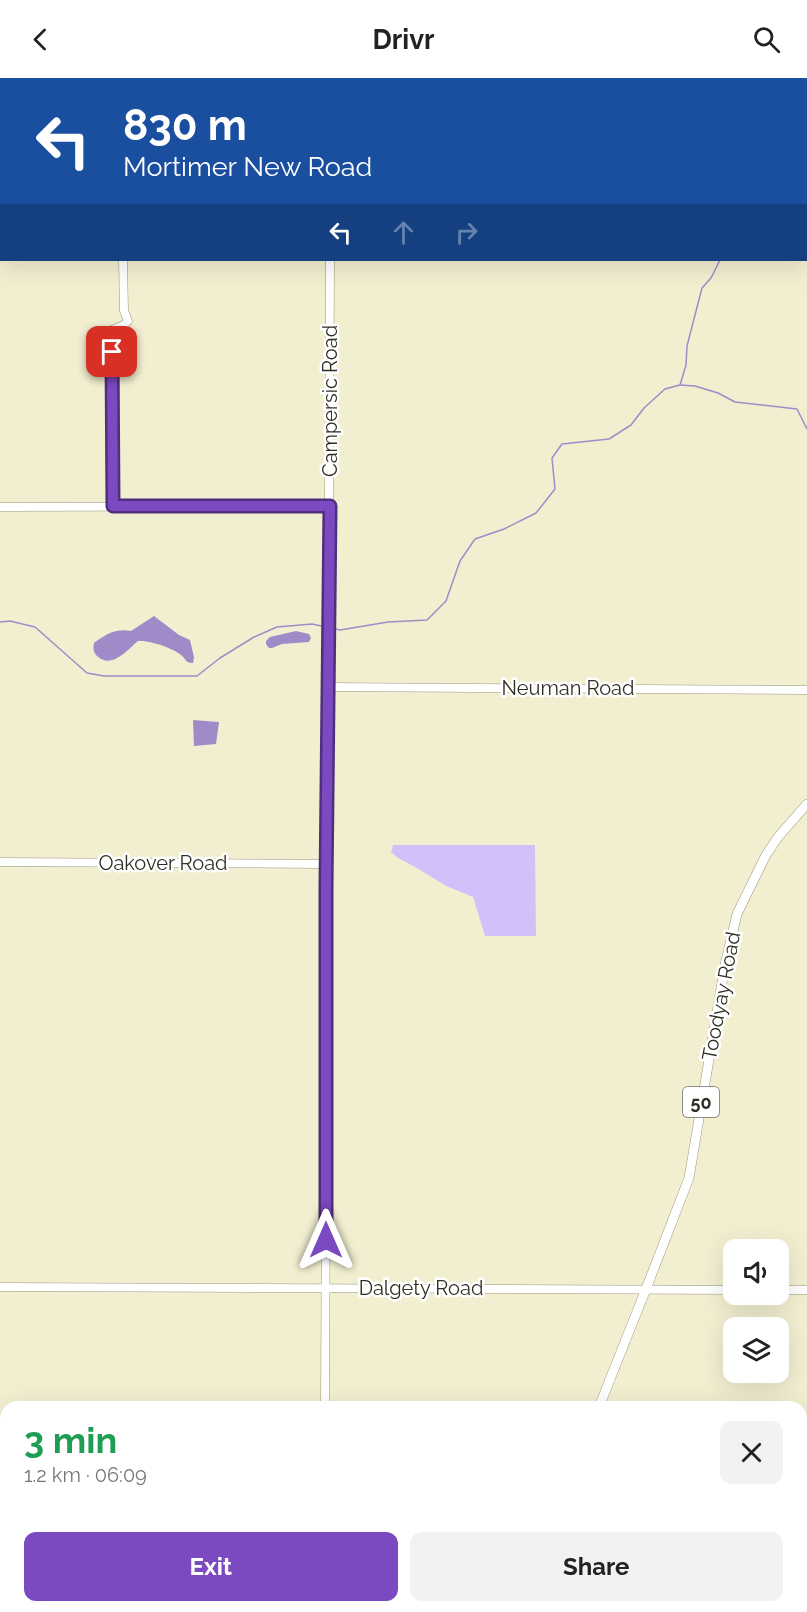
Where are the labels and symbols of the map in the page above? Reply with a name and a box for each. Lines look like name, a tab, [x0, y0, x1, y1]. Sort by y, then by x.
street label: Campersic Road	[318, 325, 342, 477]
pin	[86, 326, 137, 377]
street label: Neuman Road	[502, 676, 634, 700]
street label: Oakover Road	[98, 851, 228, 875]
street label: Toodyay Road	[697, 930, 745, 1062]
road number: 50	[683, 1087, 719, 1117]
position arrow	[294, 1208, 358, 1272]
street label: Dalgety Road	[359, 1276, 483, 1300]

